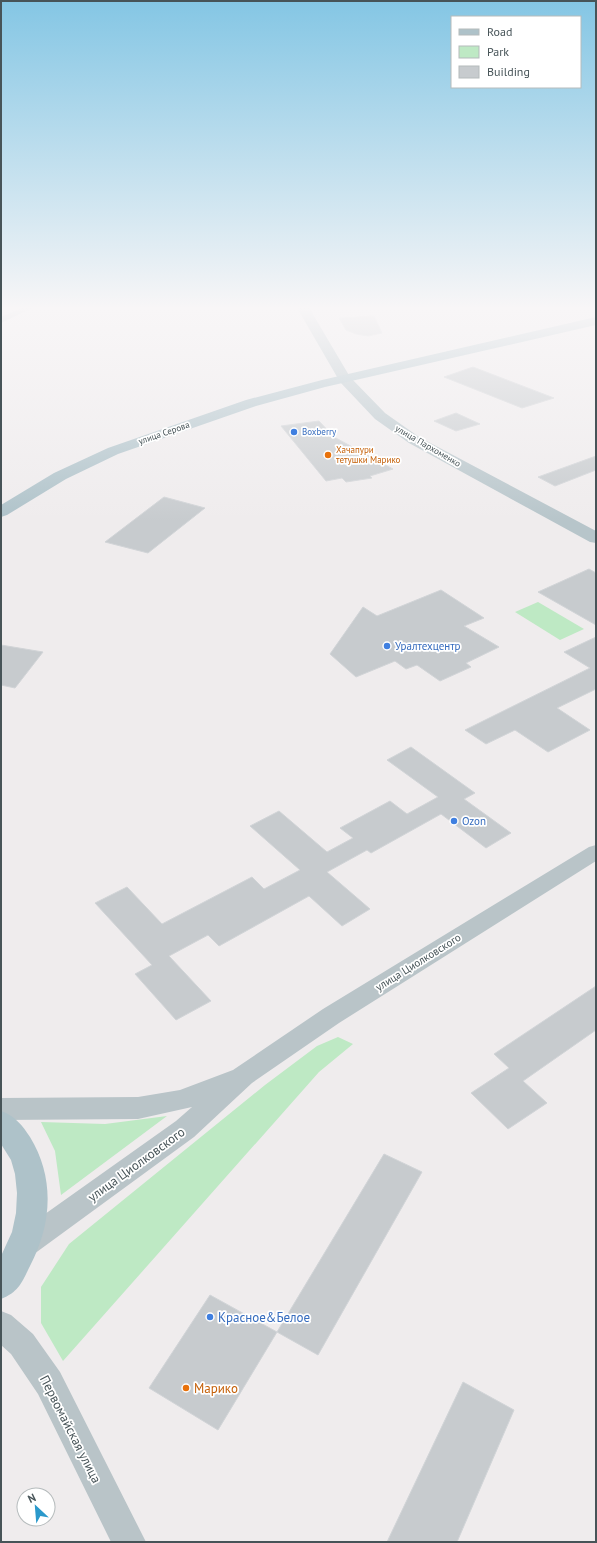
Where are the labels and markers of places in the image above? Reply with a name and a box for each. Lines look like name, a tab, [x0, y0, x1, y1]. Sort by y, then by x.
place label: Boxberry	[302, 426, 337, 437]
marker: Boxberry	[289, 427, 299, 437]
place label: Хачапури тетушки Марико	[336, 444, 401, 465]
marker: Хачапури тетушки Марико	[323, 450, 333, 460]
place label: Уралтехцентр	[395, 639, 461, 653]
marker: Уралтехцентр	[382, 641, 392, 651]
place label: Ozon	[462, 814, 486, 828]
marker: Ozon	[449, 816, 459, 826]
place label: Красное&Белое	[218, 1309, 310, 1326]
marker: Красное&Белое	[205, 1312, 215, 1322]
place label: Марико	[194, 1380, 238, 1397]
marker: Марико	[181, 1383, 191, 1393]

